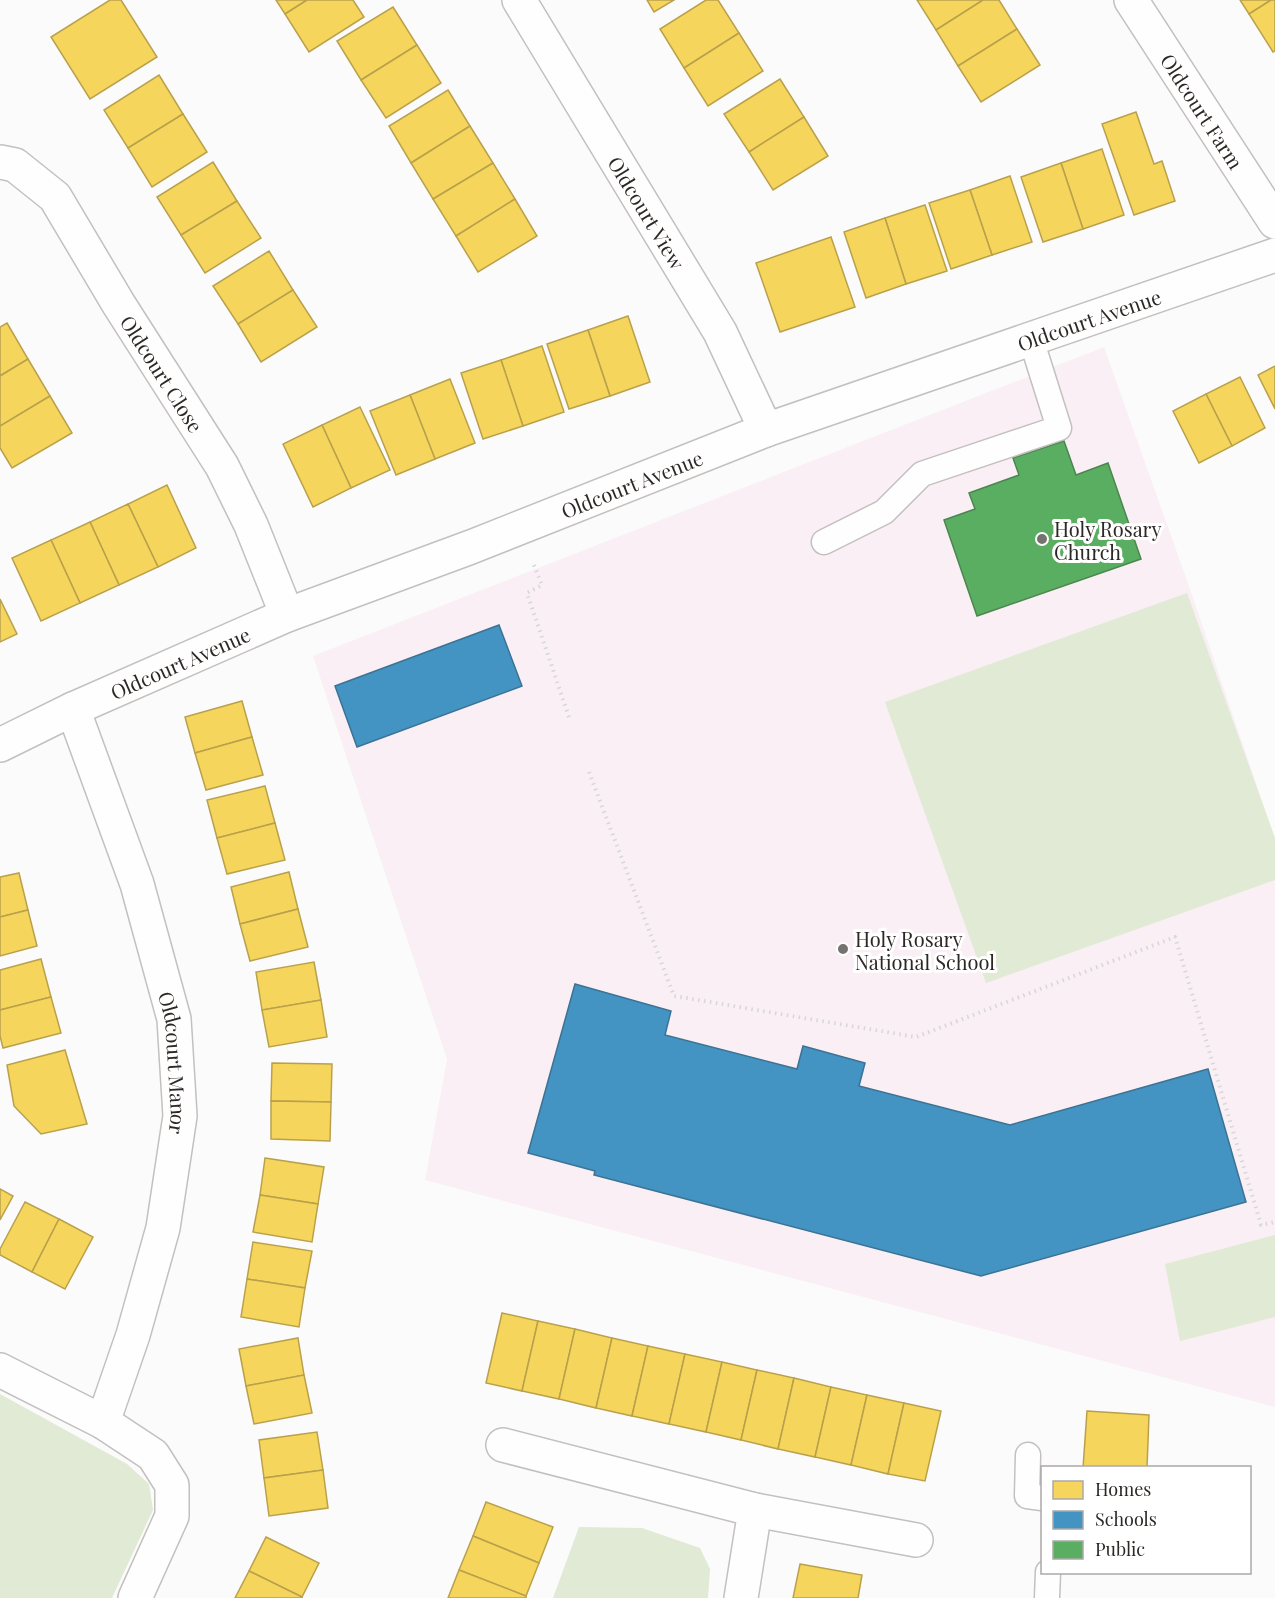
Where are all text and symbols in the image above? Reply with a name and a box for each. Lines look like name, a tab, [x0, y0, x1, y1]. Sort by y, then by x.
street label: Oldcourt Farm	[1155, 48, 1250, 174]
street label: Oldcourt View	[603, 151, 692, 274]
street label: Oldcourt Avenue	[1013, 282, 1164, 356]
street label: Oldcourt Close	[115, 309, 210, 437]
street label: Oldcourt Avenue	[557, 443, 706, 524]
place label: Holy Rosary Church	[1054, 515, 1162, 565]
marker: Holy Rosary Church	[1035, 532, 1049, 546]
street label: Oldcourt Avenue	[106, 620, 254, 705]
place label: Holy Rosary National School	[855, 925, 995, 975]
marker: Holy Rosary National School	[836, 942, 850, 956]
street label: Oldcourt Manor	[154, 988, 194, 1136]
legend	[1041, 1466, 1251, 1574]
text: Homes	[1095, 1477, 1151, 1501]
text: Schools	[1095, 1507, 1157, 1531]
text: Public	[1095, 1537, 1145, 1561]

